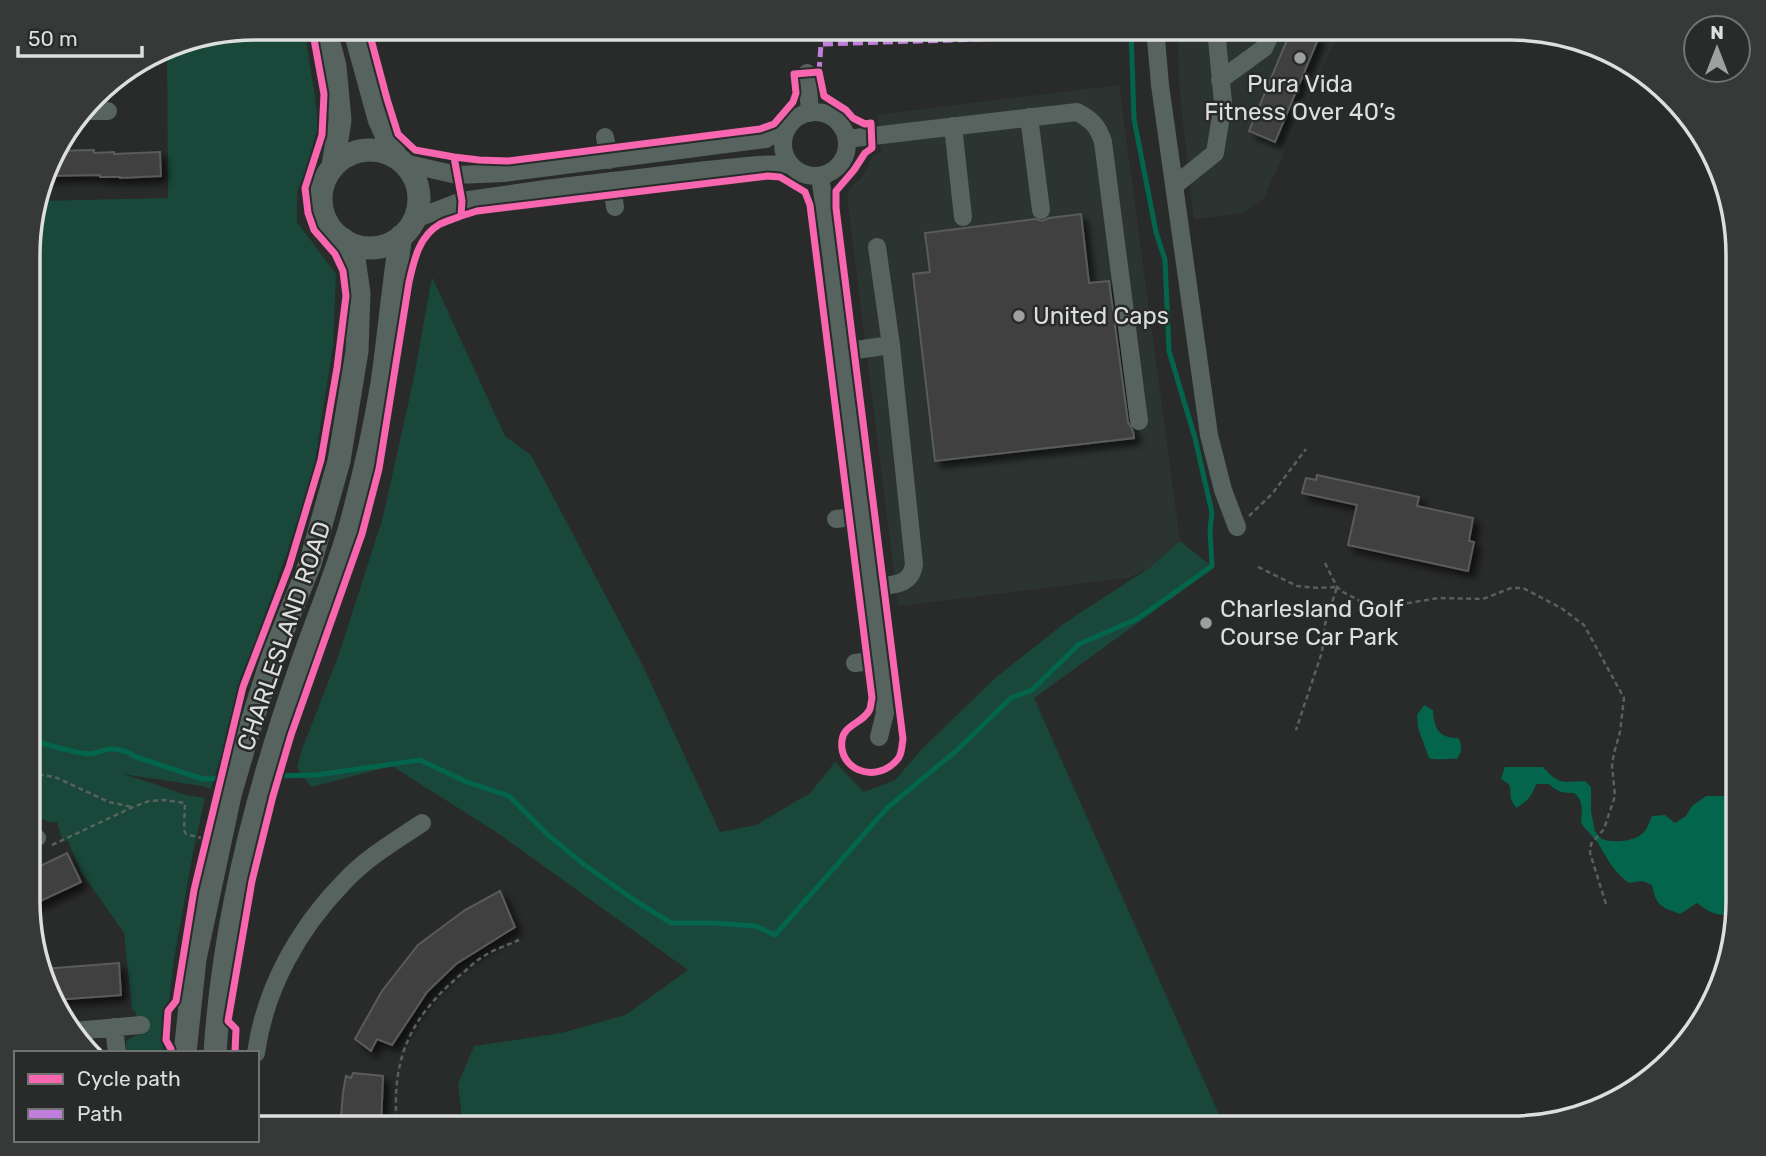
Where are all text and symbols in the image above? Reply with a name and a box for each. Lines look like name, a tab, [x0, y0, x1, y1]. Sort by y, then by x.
scale bar	[18, 14, 142, 58]
north arrow	[1682, 14, 1752, 84]
text: N	[1710, 21, 1724, 44]
text: 50 m	[28, 26, 78, 51]
marker: Pura Vida Fitness Over 40’s	[1292, 50, 1308, 66]
place label: Pura Vida Fitness Over 40’s	[1204, 70, 1396, 126]
place label: United Caps	[1033, 302, 1169, 330]
marker: United Caps	[1011, 308, 1027, 324]
street label: CHARLESLAND ROAD	[232, 518, 336, 754]
place label: Charlesland Golf Course Car Park	[1220, 595, 1404, 651]
marker: Charlesland Golf Course Car Park	[1198, 615, 1214, 631]
legend	[14, 1051, 259, 1142]
text: Cycle path	[77, 1066, 181, 1091]
text: Path	[77, 1101, 123, 1126]

